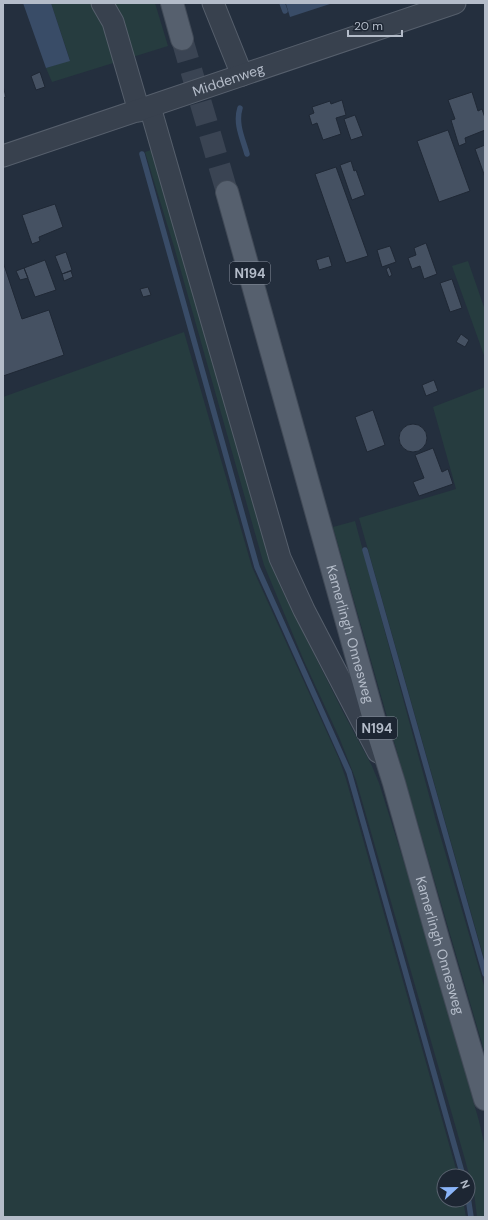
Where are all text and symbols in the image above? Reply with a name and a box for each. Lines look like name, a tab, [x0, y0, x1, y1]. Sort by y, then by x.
scale bar	[348, 12, 402, 38]
text: 20 m	[354, 18, 383, 34]
street label: Middenweg	[190, 59, 267, 100]
road number: N194	[230, 262, 270, 284]
street label: Kamerlingh Onnesweg	[322, 563, 378, 706]
road number: N194	[357, 717, 397, 739]
street label: Kamerlingh Onnesweg	[412, 874, 469, 1017]
north arrow	[436, 1168, 476, 1208]
text: N	[457, 1178, 473, 1191]

